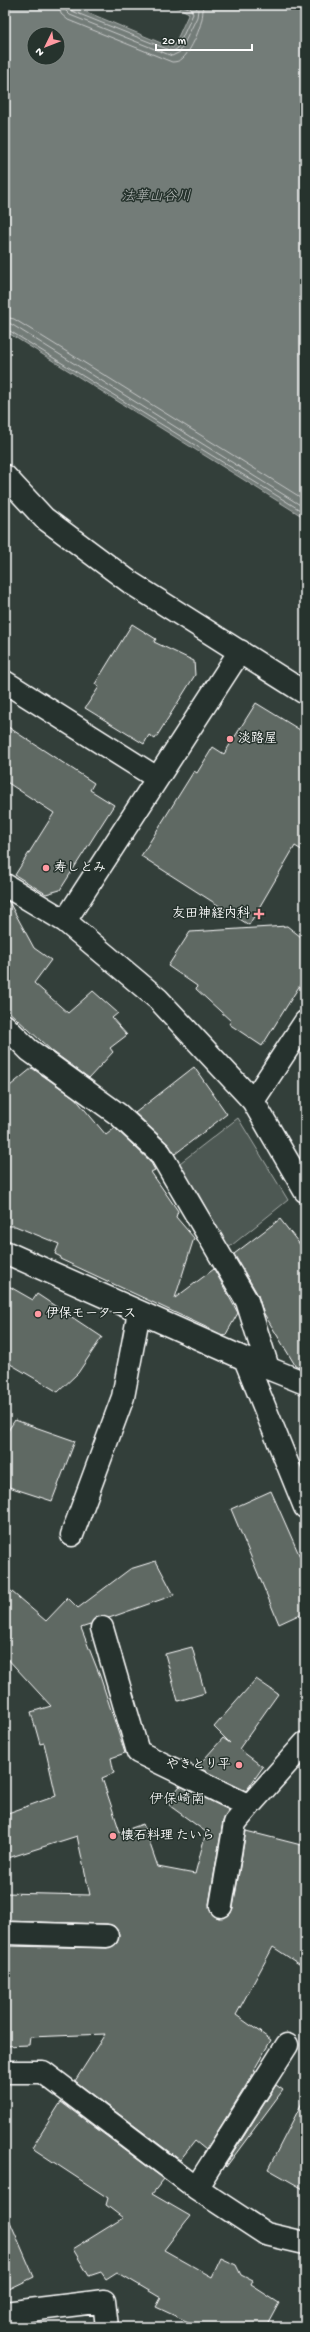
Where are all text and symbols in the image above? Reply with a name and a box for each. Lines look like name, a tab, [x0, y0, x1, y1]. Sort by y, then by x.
north arrow	[26, 26, 66, 66]
scale bar	[156, 26, 252, 52]
text: 20 m	[162, 35, 187, 49]
text: N	[33, 45, 47, 58]
water label: 法華山谷川	[121, 188, 191, 206]
place label: 淡路屋	[238, 731, 277, 747]
marker: 淡路屋	[225, 734, 235, 744]
place label: 寿しとみ	[54, 860, 106, 876]
marker: 寿しとみ	[41, 863, 51, 873]
place label: 友田神経内科	[172, 906, 251, 922]
marker: 友田神経内科	[253, 908, 265, 920]
place label: 伊保モータース	[46, 1306, 136, 1322]
marker: 伊保モータース	[33, 1309, 43, 1319]
place label: やきとり平	[166, 1757, 231, 1773]
marker: やきとり平	[234, 1760, 244, 1770]
district label: 伊保崎南	[149, 1792, 205, 1809]
place label: 懐石料理 たいら	[121, 1828, 215, 1844]
marker: 懐石料理 たいら	[108, 1831, 118, 1841]

